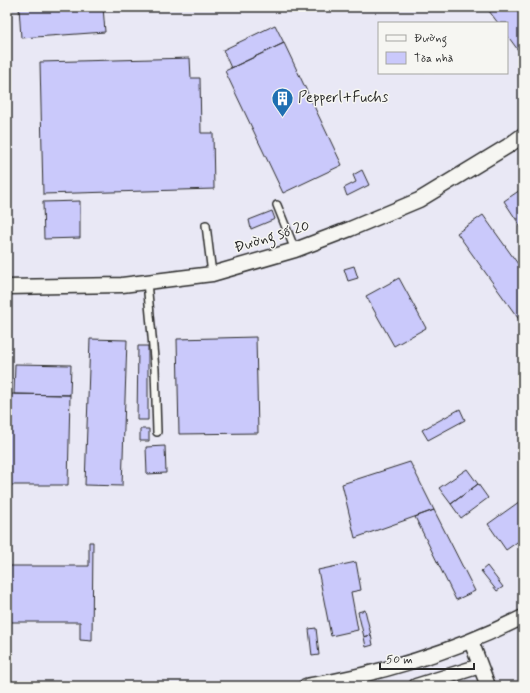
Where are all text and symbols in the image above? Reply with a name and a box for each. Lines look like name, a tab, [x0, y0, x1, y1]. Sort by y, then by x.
legend	[378, 22, 508, 74]
text: Đường	[414, 31, 447, 48]
text: Tòa nhà	[414, 51, 454, 67]
building icon: Pepperl+Fuchs	[270, 85, 296, 118]
place label: Pepperl+Fuchs	[298, 88, 389, 108]
street label: Đường số 20	[232, 216, 312, 259]
scale bar	[380, 645, 474, 671]
text: 50 m	[386, 652, 413, 668]

